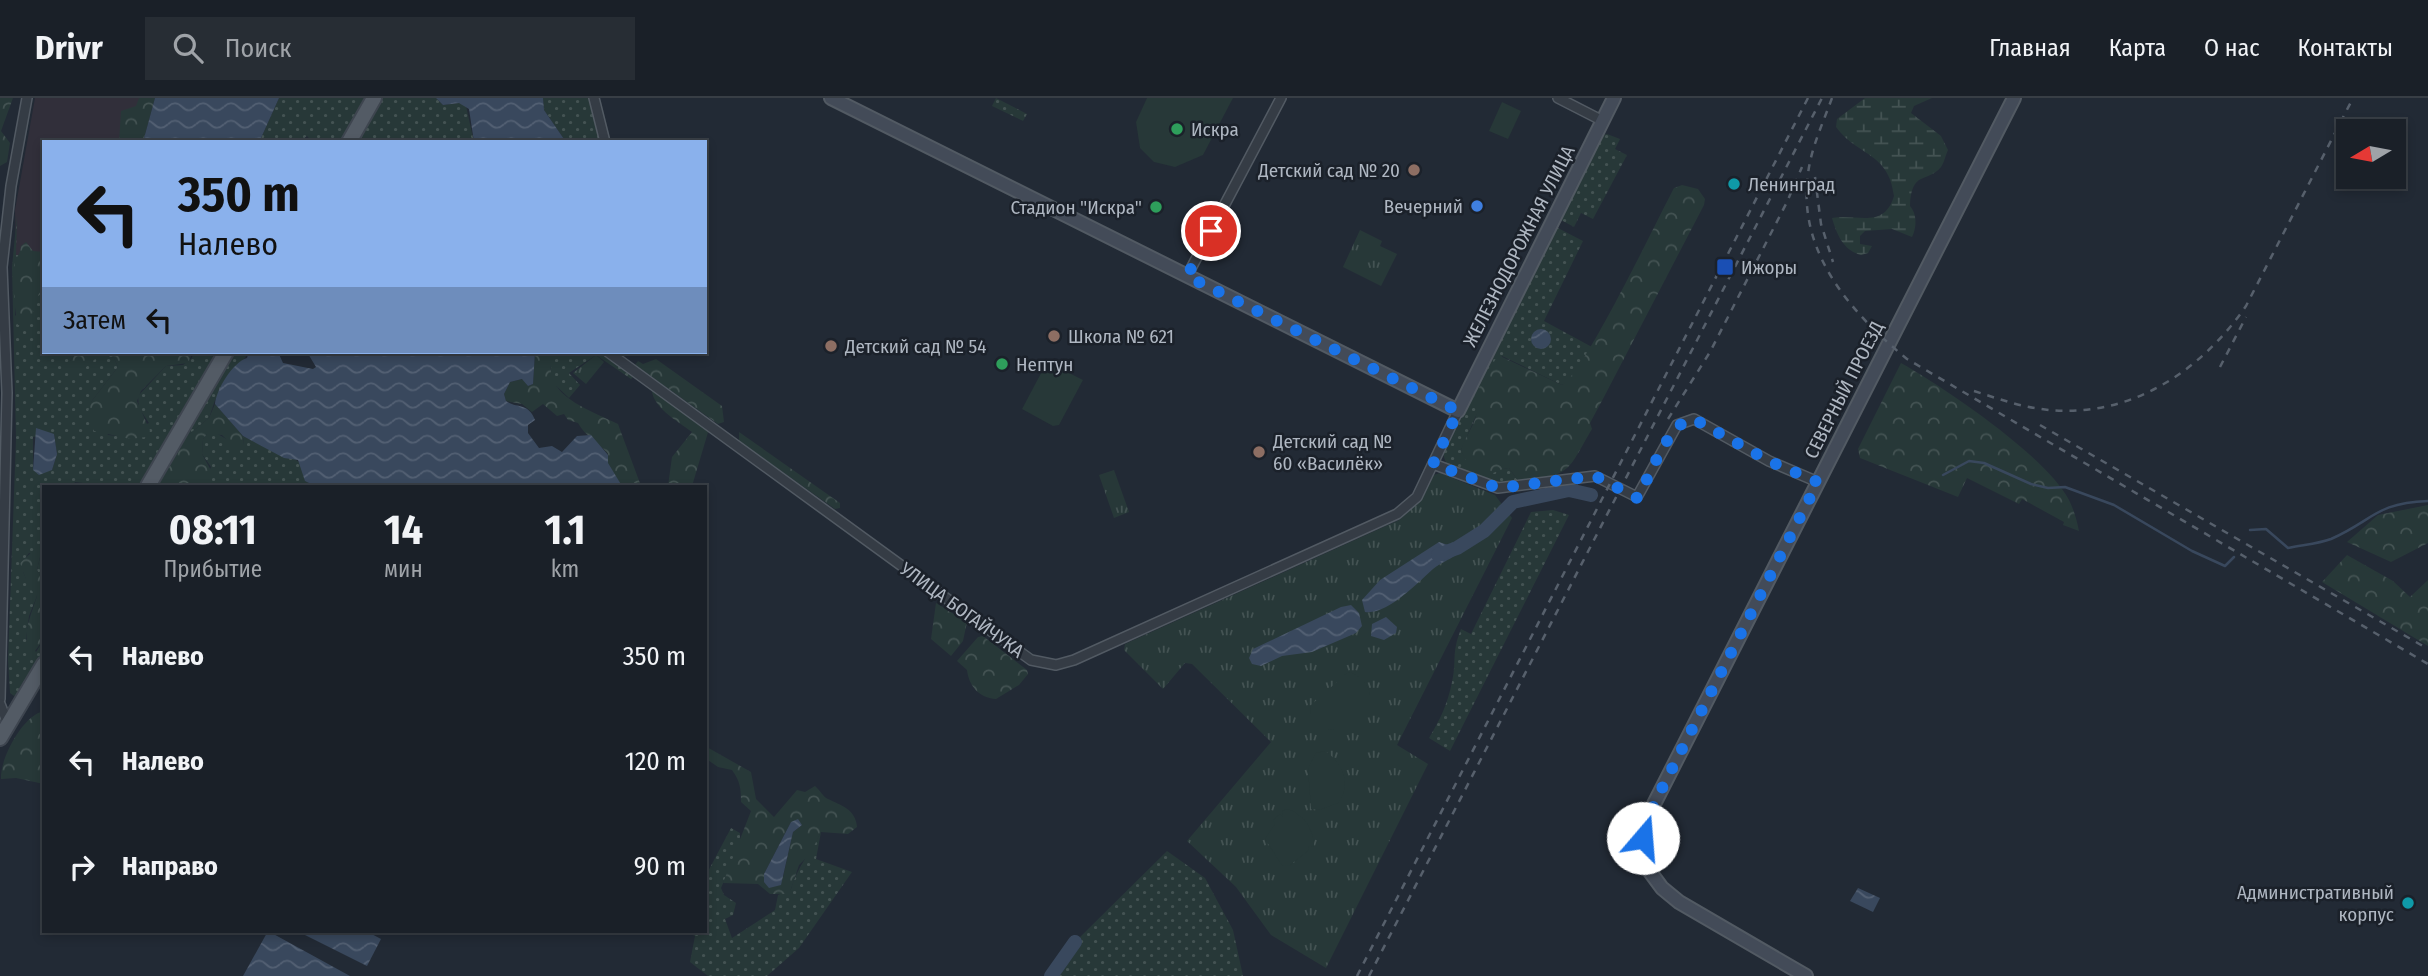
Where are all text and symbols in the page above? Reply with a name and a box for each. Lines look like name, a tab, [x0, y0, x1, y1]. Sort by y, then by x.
search box	[145, 17, 635, 80]
text: Drivr	[35, 28, 103, 68]
icon: search	[169, 29, 207, 67]
text: Поиск	[225, 33, 292, 64]
text: Главная	[1989, 34, 2071, 62]
text: Карта	[2109, 34, 2166, 62]
text: О нас	[2204, 34, 2259, 62]
text: Контакты	[2297, 34, 2393, 62]
place label: Искра	[1191, 118, 1239, 141]
north arrow	[2336, 119, 2406, 189]
map controls	[2336, 119, 2406, 189]
marker: Искра	[1169, 121, 1185, 137]
street label: ЖЕЛЕЗНОДОРОЖНАЯ УЛИЦА	[1458, 142, 1580, 350]
place label: Детский сад № 20	[1257, 159, 1400, 182]
marker: Детский сад № 20	[1406, 162, 1422, 178]
text: 350 m	[178, 165, 300, 224]
icon: left	[63, 168, 154, 259]
place label: Ленинград	[1748, 173, 1835, 196]
marker: Ленинград	[1726, 176, 1742, 192]
place label: Вечерний	[1384, 195, 1463, 218]
place label: Стадион "Искра"	[1011, 196, 1142, 219]
marker: Вечерний	[1469, 198, 1485, 214]
marker: Стадион "Искра"	[1148, 199, 1164, 215]
pin	[1181, 201, 1241, 261]
icon: arrive	[1192, 212, 1230, 250]
text: Налево	[178, 225, 278, 263]
place label: Ижоры	[1741, 256, 1797, 279]
marker: Ижоры	[1715, 257, 1735, 277]
icon: left	[140, 301, 178, 339]
text: Затем	[63, 305, 126, 336]
street label: СЕВЕРНЫЙ ПРОЕЗД	[1799, 318, 1889, 462]
place label: Школа № 621	[1068, 325, 1174, 348]
marker: Школа № 621	[1046, 328, 1062, 344]
place label: Детский сад № 54	[844, 335, 986, 358]
marker: Детский сад № 54	[823, 338, 839, 354]
place label: Нептун	[1016, 353, 1073, 376]
marker: Нептун	[994, 356, 1010, 372]
place label: Детский сад № 60 «Василёк»	[1272, 430, 1392, 475]
marker: Детский сад № 60 «Василёк»	[1251, 444, 1267, 460]
text: 08:11	[169, 505, 257, 555]
text: 14	[384, 505, 423, 555]
text: 1.1	[545, 505, 586, 555]
text: Прибытие	[163, 555, 262, 583]
text: мин	[384, 555, 423, 583]
text: km	[551, 555, 579, 583]
street label: УЛИЦА БОГАЙЧУКА	[895, 557, 1028, 663]
icon: left	[63, 638, 101, 676]
text: Налево	[122, 641, 204, 672]
text: 350 m	[623, 641, 686, 672]
icon: left	[63, 743, 101, 781]
text: Налево	[122, 746, 204, 777]
text: 120 m	[625, 746, 686, 777]
position arrow	[1606, 801, 1680, 875]
icon: right	[63, 848, 101, 886]
text: Направо	[122, 851, 218, 882]
text: 90 m	[634, 851, 686, 882]
place label: Административный корпус	[2237, 881, 2394, 926]
marker: Административный корпус	[2400, 895, 2416, 911]

